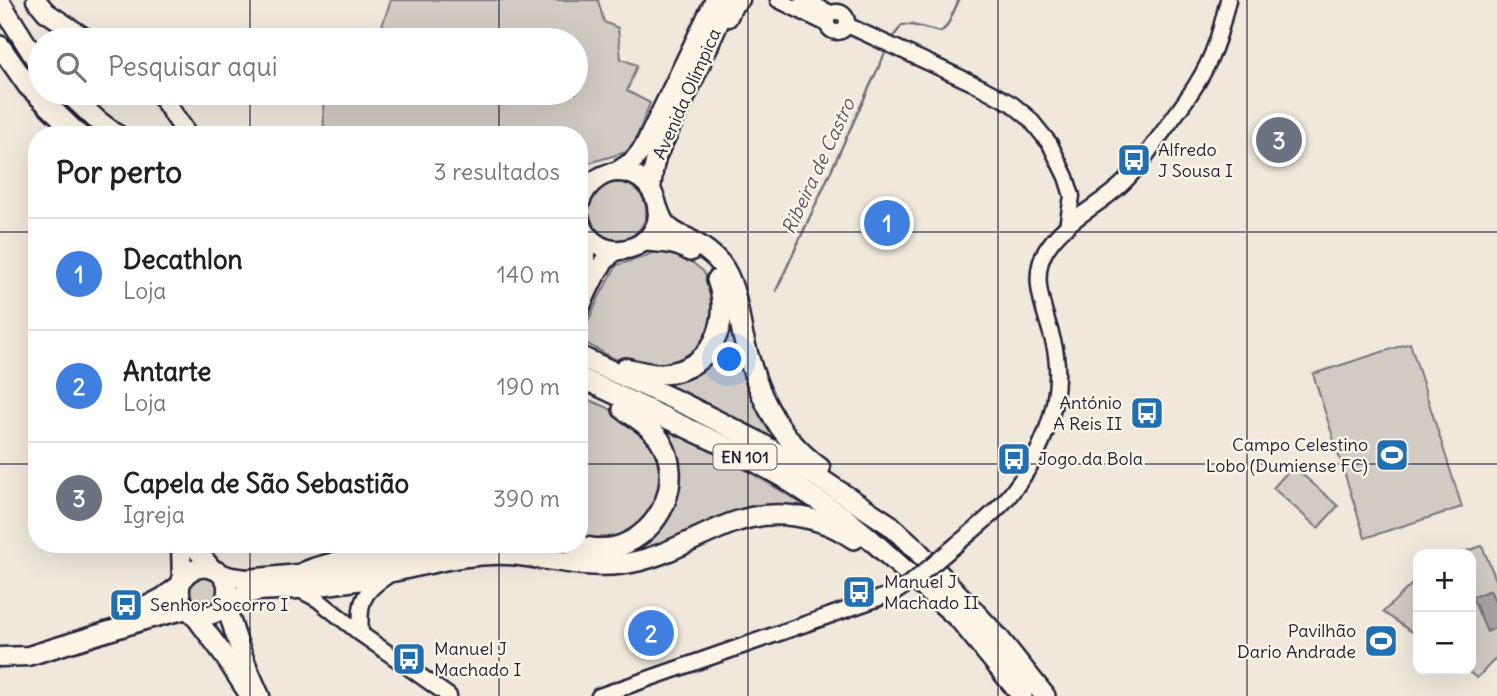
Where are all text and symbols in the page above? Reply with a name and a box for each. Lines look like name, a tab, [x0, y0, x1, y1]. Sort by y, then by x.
street label: Avenida Olímpica	[647, 25, 726, 163]
search box	[28, 28, 588, 105]
icon: search	[52, 48, 90, 86]
text: Pesquisar aqui	[108, 50, 277, 83]
water label: Ribeira de Castro	[776, 93, 860, 238]
pin: 3	[1256, 114, 1302, 166]
place label: Alfredo J Sousa I	[1158, 138, 1233, 182]
bus stop icon: Alfredo J Sousa I	[1115, 141, 1153, 179]
text: Por perto	[56, 153, 182, 191]
text: 3 resultados	[434, 157, 560, 186]
pin: 1	[864, 197, 910, 249]
text: Decathlon	[123, 243, 243, 276]
text: 1	[74, 260, 84, 289]
text: 140 m	[497, 260, 560, 289]
text: Loja	[123, 276, 166, 305]
your location	[712, 342, 746, 376]
text: Antarte	[123, 355, 211, 388]
text: 2	[73, 372, 85, 401]
text: 190 m	[497, 372, 560, 401]
text: Loja	[123, 388, 166, 417]
place label: António A Reis II	[1053, 391, 1122, 435]
bus stop icon: António A Reis II	[1128, 394, 1166, 432]
place label: Campo Celestino Lobo (Dumiense FC)	[1206, 433, 1368, 477]
sports icon: Campo Celestino Lobo (Dumiense FC)	[1373, 436, 1411, 474]
bus stop icon: Jogo da Bola	[995, 440, 1033, 478]
road number: EN 101	[714, 445, 776, 470]
place label: Jogo da Bola	[1038, 447, 1143, 470]
text: Capela de São Sebastião	[123, 467, 409, 500]
text: 3	[72, 484, 86, 513]
text: 390 m	[493, 484, 560, 513]
text: Igreja	[123, 500, 185, 529]
map controls	[1413, 549, 1476, 675]
button: +	[1413, 549, 1476, 612]
place label: Manuel J Machado II	[884, 570, 979, 614]
bus stop icon: Manuel J Machado II	[840, 573, 878, 611]
bus stop icon: Senhor Socorro I	[107, 586, 145, 624]
place label: Senhor Socorro I	[150, 593, 288, 616]
pin: 2	[628, 607, 674, 659]
button: −	[1413, 612, 1476, 675]
place label: Pavilhão Dario Andrade	[1237, 619, 1356, 663]
sports icon: Pavilhão Dario Andrade	[1362, 622, 1400, 660]
place label: Manuel J Machado I	[434, 637, 521, 681]
bus stop icon: Manuel J Machado I	[390, 640, 428, 678]

